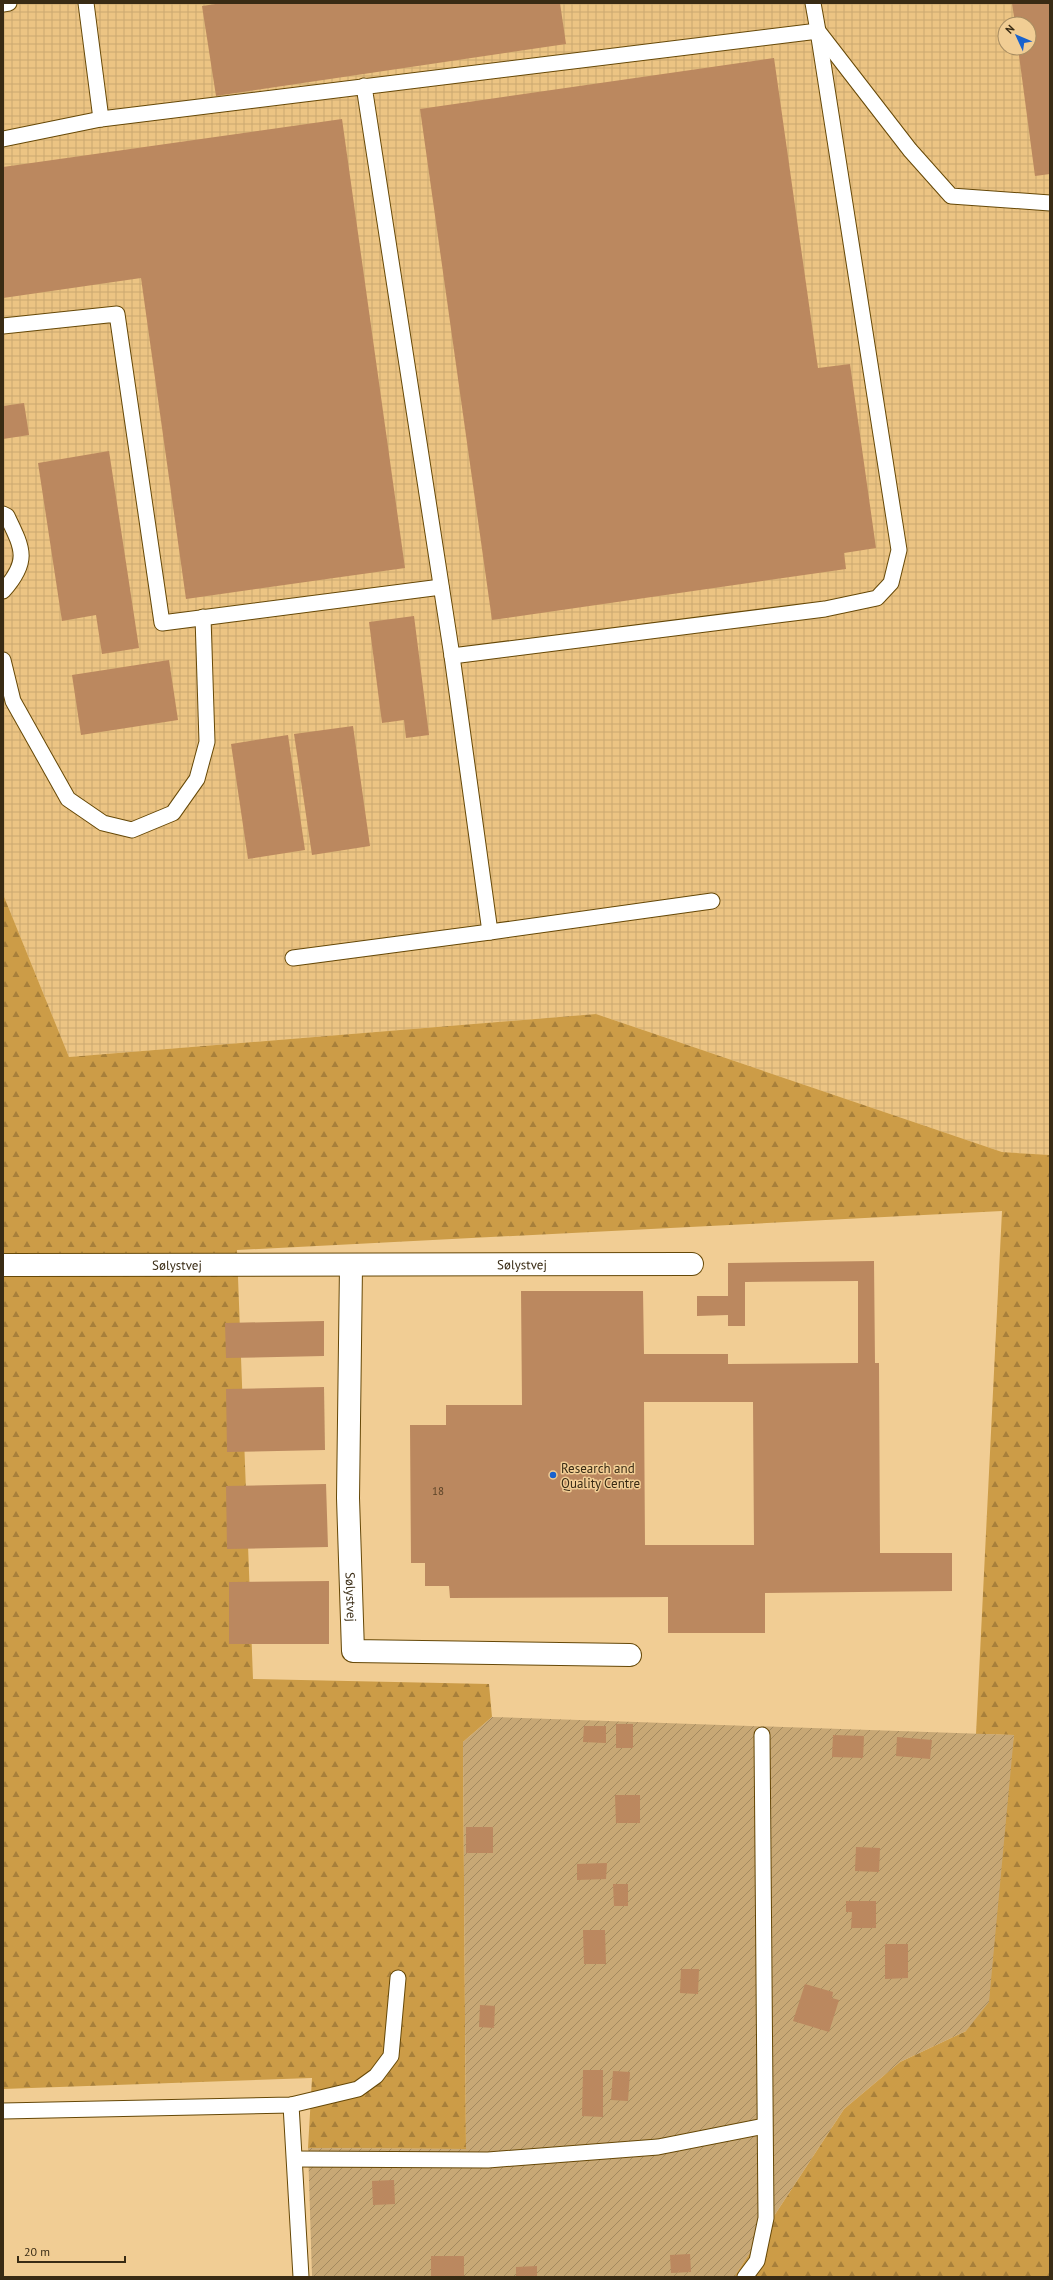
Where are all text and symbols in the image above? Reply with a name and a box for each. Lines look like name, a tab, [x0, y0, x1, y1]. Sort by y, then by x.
north arrow	[997, 16, 1037, 56]
text: N	[1002, 22, 1017, 37]
street label: Sølystvej	[152, 1256, 202, 1273]
street label: Sølystvej	[497, 1256, 547, 1273]
place label: Research and Quality Centre	[561, 1460, 640, 1492]
marker: Research and Quality Centre	[548, 1470, 558, 1480]
house number: 18	[432, 1484, 444, 1498]
street label: Sølystvej	[342, 1572, 361, 1622]
scale bar	[18, 2238, 125, 2264]
text: 20 m	[24, 2244, 50, 2259]

